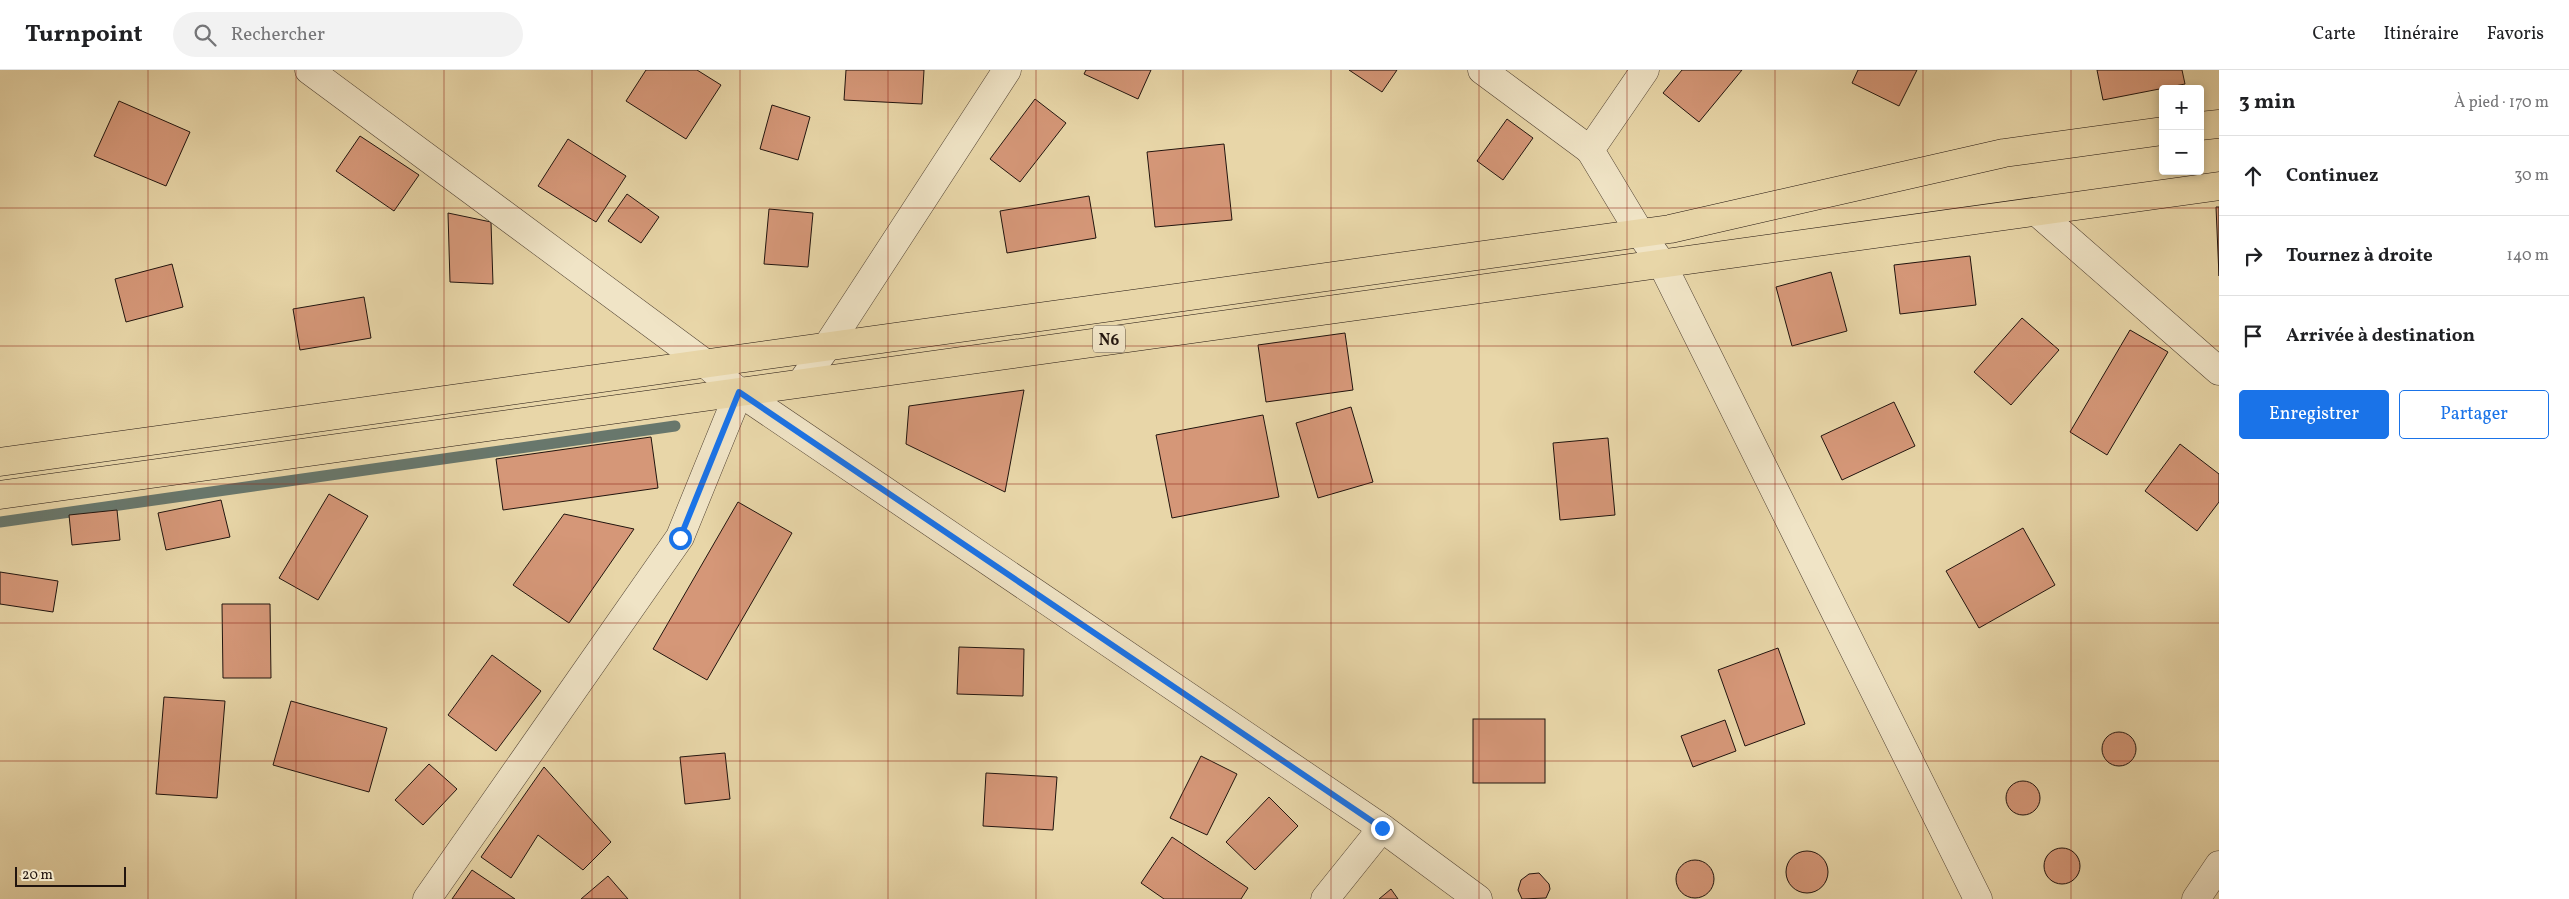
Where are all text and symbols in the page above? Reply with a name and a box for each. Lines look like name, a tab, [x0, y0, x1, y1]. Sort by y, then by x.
search box	[173, 12, 523, 57]
text: Turnpoint	[25, 18, 143, 52]
icon: search	[191, 21, 219, 49]
text: Rechercher	[231, 22, 325, 48]
text: Carte	[2312, 22, 2355, 47]
text: Itinéraire	[2383, 22, 2459, 47]
text: Favoris	[2487, 22, 2544, 47]
map controls	[2159, 85, 2204, 175]
button: +	[2159, 85, 2204, 130]
text: 3 min	[2239, 88, 2295, 117]
text: À pied · 170 m	[2454, 92, 2549, 114]
button: −	[2159, 130, 2204, 175]
icon: ahead	[2239, 162, 2267, 190]
text: Continuez	[2286, 163, 2378, 189]
text: 30 m	[2514, 165, 2549, 187]
icon: right	[2239, 242, 2267, 270]
text: Tournez à droite	[2286, 243, 2433, 269]
text: 140 m	[2507, 245, 2549, 267]
icon: arrive	[2239, 322, 2267, 350]
text: Arrivée à destination	[2286, 323, 2475, 349]
road number: N6	[1093, 325, 1125, 352]
button: Enregistrer	[2239, 390, 2389, 439]
button: Partager	[2399, 390, 2549, 439]
route start	[669, 527, 692, 550]
route end	[1371, 817, 1394, 840]
scale bar	[15, 864, 126, 887]
text: 20 m	[22, 866, 53, 885]

